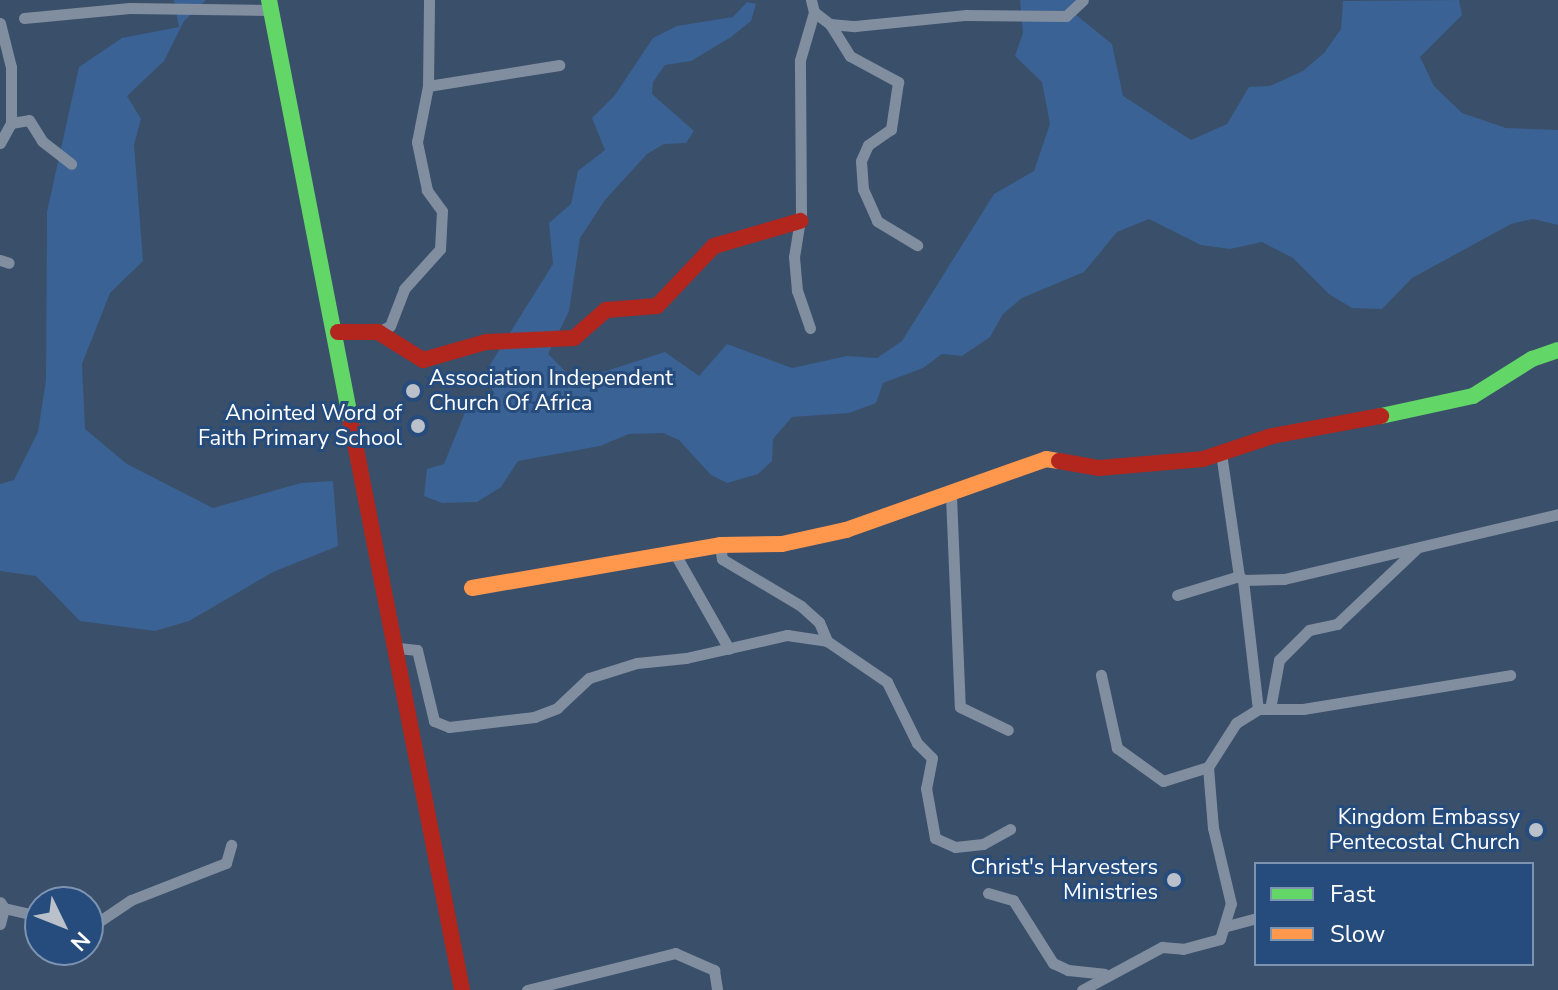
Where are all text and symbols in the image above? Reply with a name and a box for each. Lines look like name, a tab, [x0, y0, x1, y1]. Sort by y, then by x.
place label: Association Independent Church Of Africa	[429, 365, 673, 416]
marker: Association Independent Church Of Africa	[404, 382, 422, 400]
place label: Anointed Word of Faith Primary School	[198, 400, 402, 452]
marker: Anointed Word of Faith Primary School	[409, 417, 427, 435]
place label: Kingdom Embassy Pentecostal Church	[1329, 804, 1520, 856]
marker: Kingdom Embassy Pentecostal Church	[1527, 821, 1545, 839]
place label: Christ's Harvesters Ministries	[971, 854, 1158, 906]
legend	[1254, 862, 1534, 966]
marker: Christ's Harvesters Ministries	[1165, 871, 1183, 889]
text: Fast	[1330, 878, 1375, 910]
north arrow	[24, 886, 104, 966]
text: Slow	[1330, 918, 1385, 950]
text: N	[64, 925, 97, 957]

